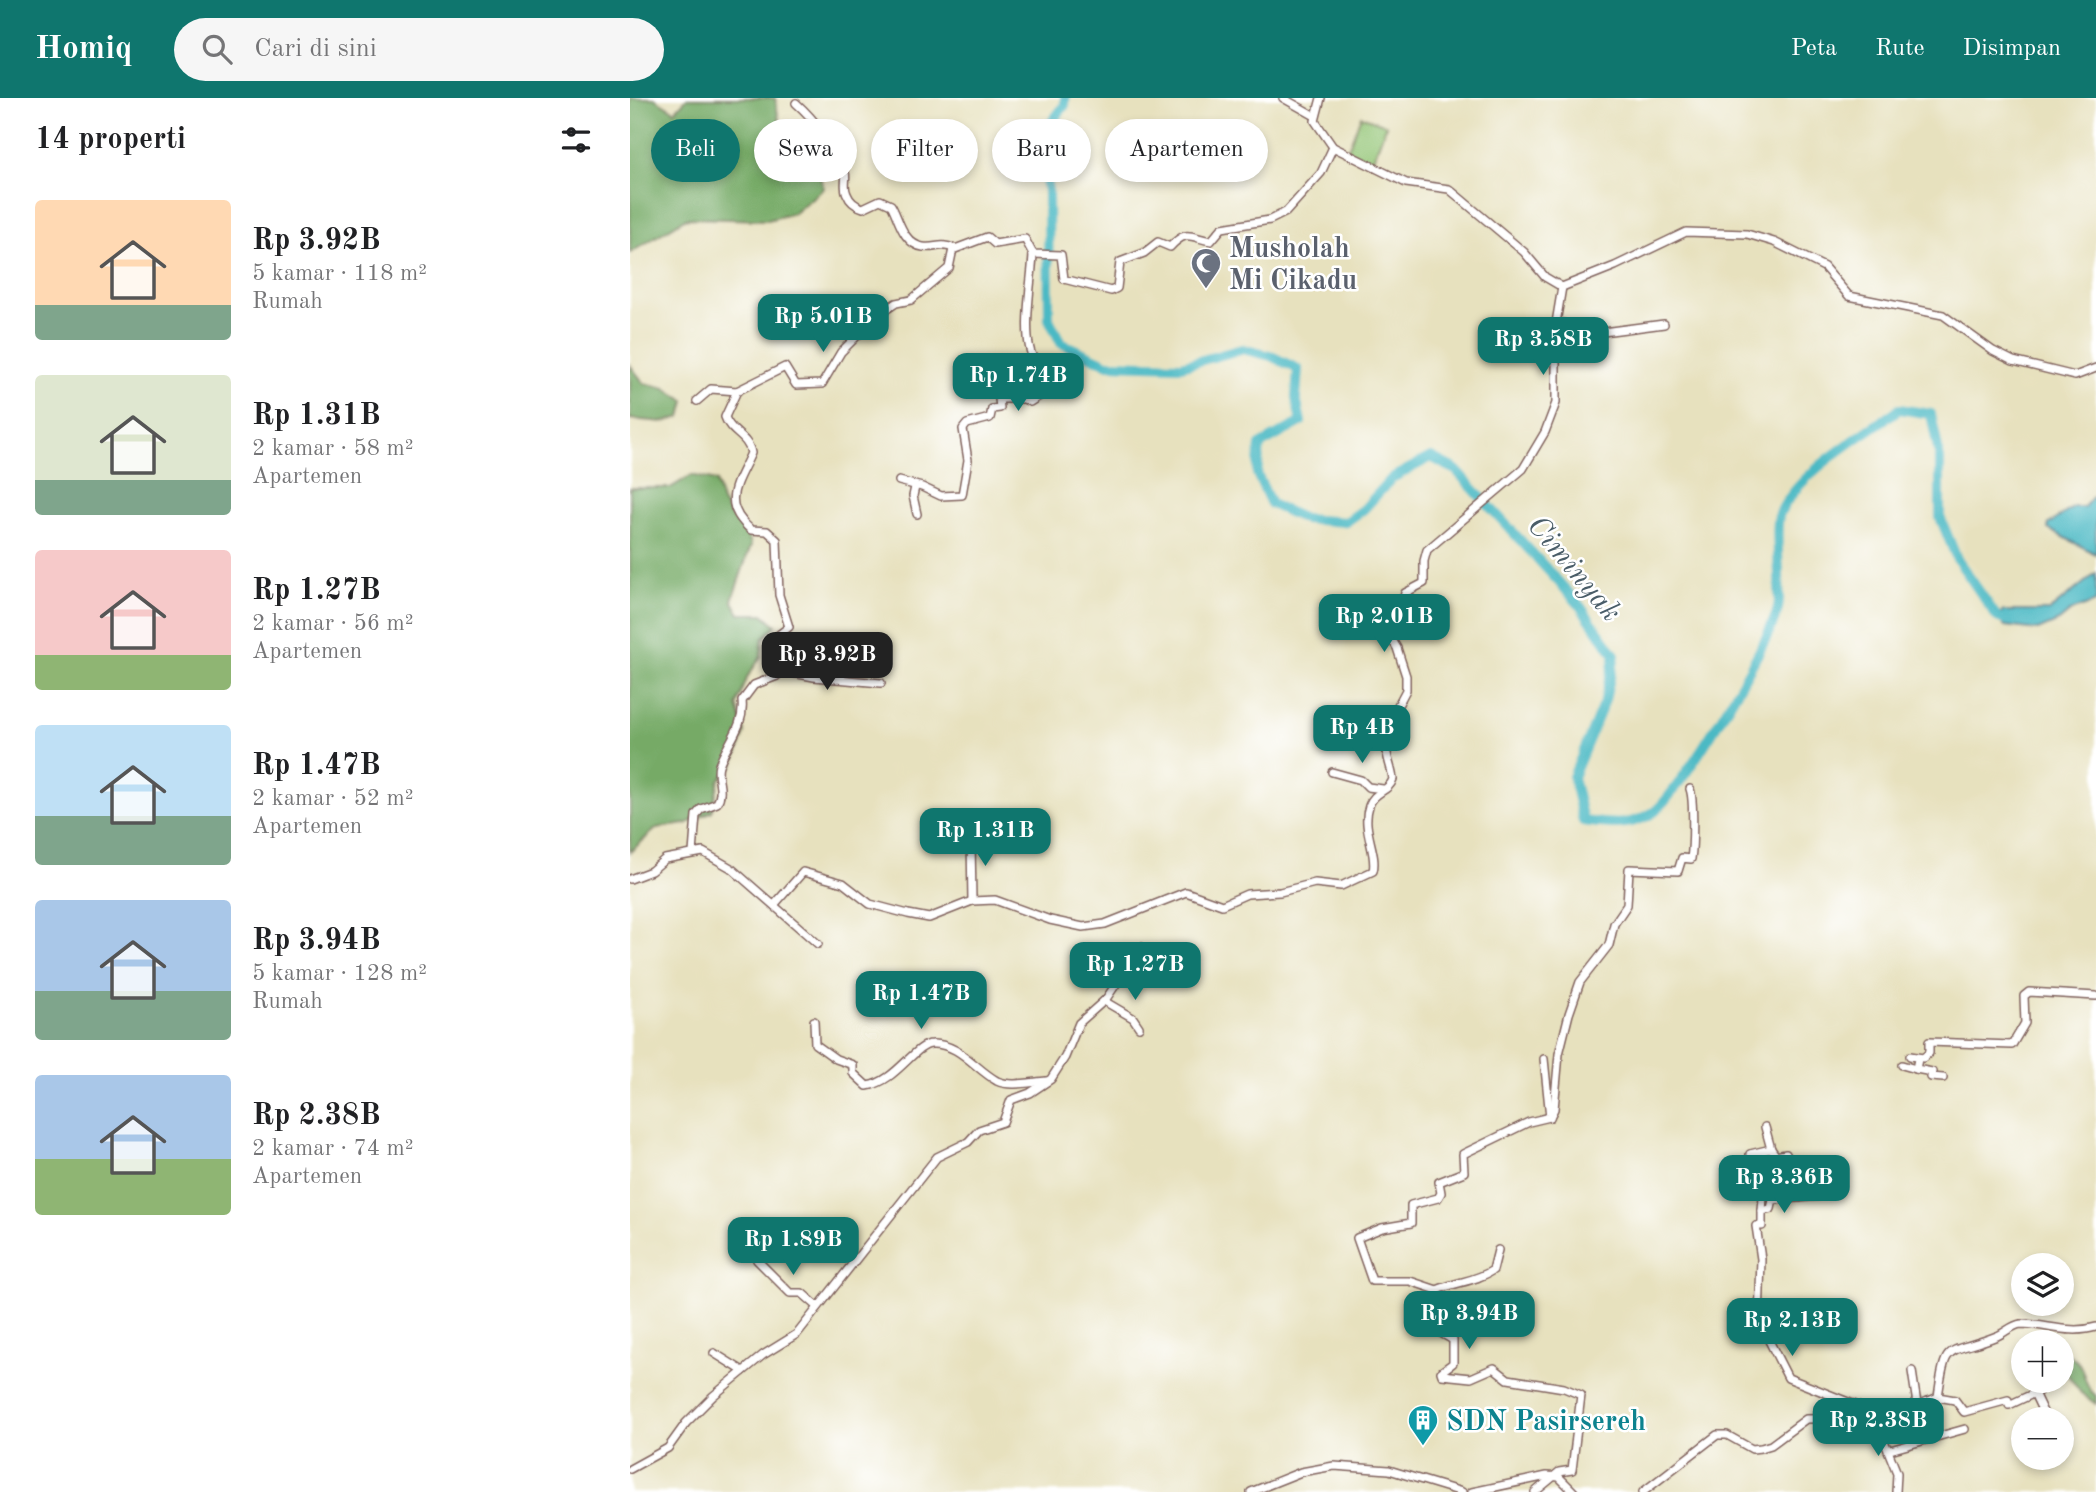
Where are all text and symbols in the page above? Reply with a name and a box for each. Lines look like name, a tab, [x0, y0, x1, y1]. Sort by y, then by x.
search box	[174, 18, 664, 81]
icon: search	[198, 30, 236, 68]
text: Homiq	[35, 33, 132, 66]
text: Cari di sini	[254, 36, 377, 62]
text: Peta	[1791, 37, 1837, 61]
text: Rute	[1875, 37, 1925, 61]
text: Disimpan	[1963, 37, 2061, 61]
chip: Beli	[651, 119, 740, 182]
chip: Sewa	[754, 119, 857, 182]
chip: Filter	[871, 119, 978, 182]
chip: Baru	[992, 119, 1091, 182]
chip: Apartemen	[1105, 119, 1268, 182]
icon: filters	[557, 121, 595, 159]
text: 14 properti	[35, 125, 186, 155]
text: Rp 3.92B	[252, 226, 381, 256]
icon: home	[91, 228, 175, 312]
place label: Musholah Mi Cikadu	[1229, 236, 1357, 296]
mosque icon: Musholah Mi Cikadu	[1189, 246, 1223, 290]
text: 5 kamar · 118 m²	[252, 262, 427, 285]
text: Rumah	[252, 290, 323, 313]
pin: Rp 5.01B	[751, 294, 895, 354]
text: Rp 5.01B	[774, 305, 872, 328]
pin: Rp 3.58B	[1471, 317, 1615, 377]
text: Rp 3.58B	[1494, 328, 1592, 351]
pin: Rp 1.74B	[946, 354, 1090, 413]
text: Rp 1.74B	[969, 364, 1067, 387]
text: Rp 1.31B	[252, 401, 381, 431]
icon: home	[91, 403, 175, 487]
text: 2 kamar · 58 m²	[252, 437, 414, 460]
text: Apartemen	[252, 465, 362, 488]
water label: Ciminyak	[1521, 511, 1626, 628]
text: Rp 1.27B	[252, 576, 381, 606]
icon: home	[91, 578, 175, 662]
pin: Rp 2.01B	[1312, 594, 1456, 654]
text: Rp 2.01B	[1335, 605, 1433, 628]
text: 2 kamar · 56 m²	[252, 612, 414, 635]
pin: Rp 3.92B	[755, 632, 899, 692]
text: Apartemen	[252, 640, 362, 663]
text: Rp 3.92B	[778, 643, 876, 666]
pin: Rp 4B	[1313, 706, 1411, 765]
text: Rp 4B	[1329, 716, 1395, 739]
text: Rp 1.47B	[252, 751, 381, 781]
icon: home	[91, 753, 175, 837]
text: 2 kamar · 52 m²	[252, 787, 414, 810]
pin: Rp 1.31B	[913, 808, 1057, 868]
text: Apartemen	[252, 815, 362, 838]
text: Rp 1.31B	[936, 819, 1034, 842]
text: Rp 3.94B	[252, 926, 381, 956]
icon: home	[91, 928, 175, 1012]
pin: Rp 1.27B	[1063, 942, 1207, 1002]
text: Rp 1.27B	[1086, 953, 1184, 976]
text: 5 kamar · 128 m²	[252, 962, 427, 985]
pin: Rp 1.47B	[849, 972, 993, 1031]
text: Rp 1.47B	[872, 982, 970, 1005]
text: Rumah	[252, 990, 323, 1013]
text: Rp 2.38B	[252, 1101, 381, 1131]
icon: home	[91, 1103, 175, 1187]
text: 2 kamar · 74 m²	[252, 1137, 414, 1160]
pin: Rp 3.36B	[1712, 1156, 1856, 1215]
text: Apartemen	[252, 1165, 362, 1188]
text: Rp 3.36B	[1735, 1166, 1833, 1189]
pin: Rp 1.89B	[721, 1218, 865, 1277]
text: Rp 1.89B	[744, 1228, 842, 1251]
map controls	[2011, 1253, 2074, 1470]
button: layers	[2011, 1253, 2074, 1316]
pin: Rp 3.94B	[1397, 1292, 1541, 1351]
pin: Rp 2.13B	[1720, 1298, 1864, 1358]
text: Rp 3.94B	[1420, 1302, 1518, 1325]
text: Rp 2.13B	[1743, 1309, 1841, 1332]
button: +	[2011, 1330, 2074, 1393]
pin: Rp 2.38B	[1806, 1398, 1950, 1458]
building icon: SDN Pasirsereh	[1406, 1403, 1440, 1447]
button: −	[2011, 1407, 2074, 1470]
place label: SDN Pasirsereh	[1446, 1409, 1646, 1437]
text: Rp 2.38B	[1829, 1409, 1927, 1432]

